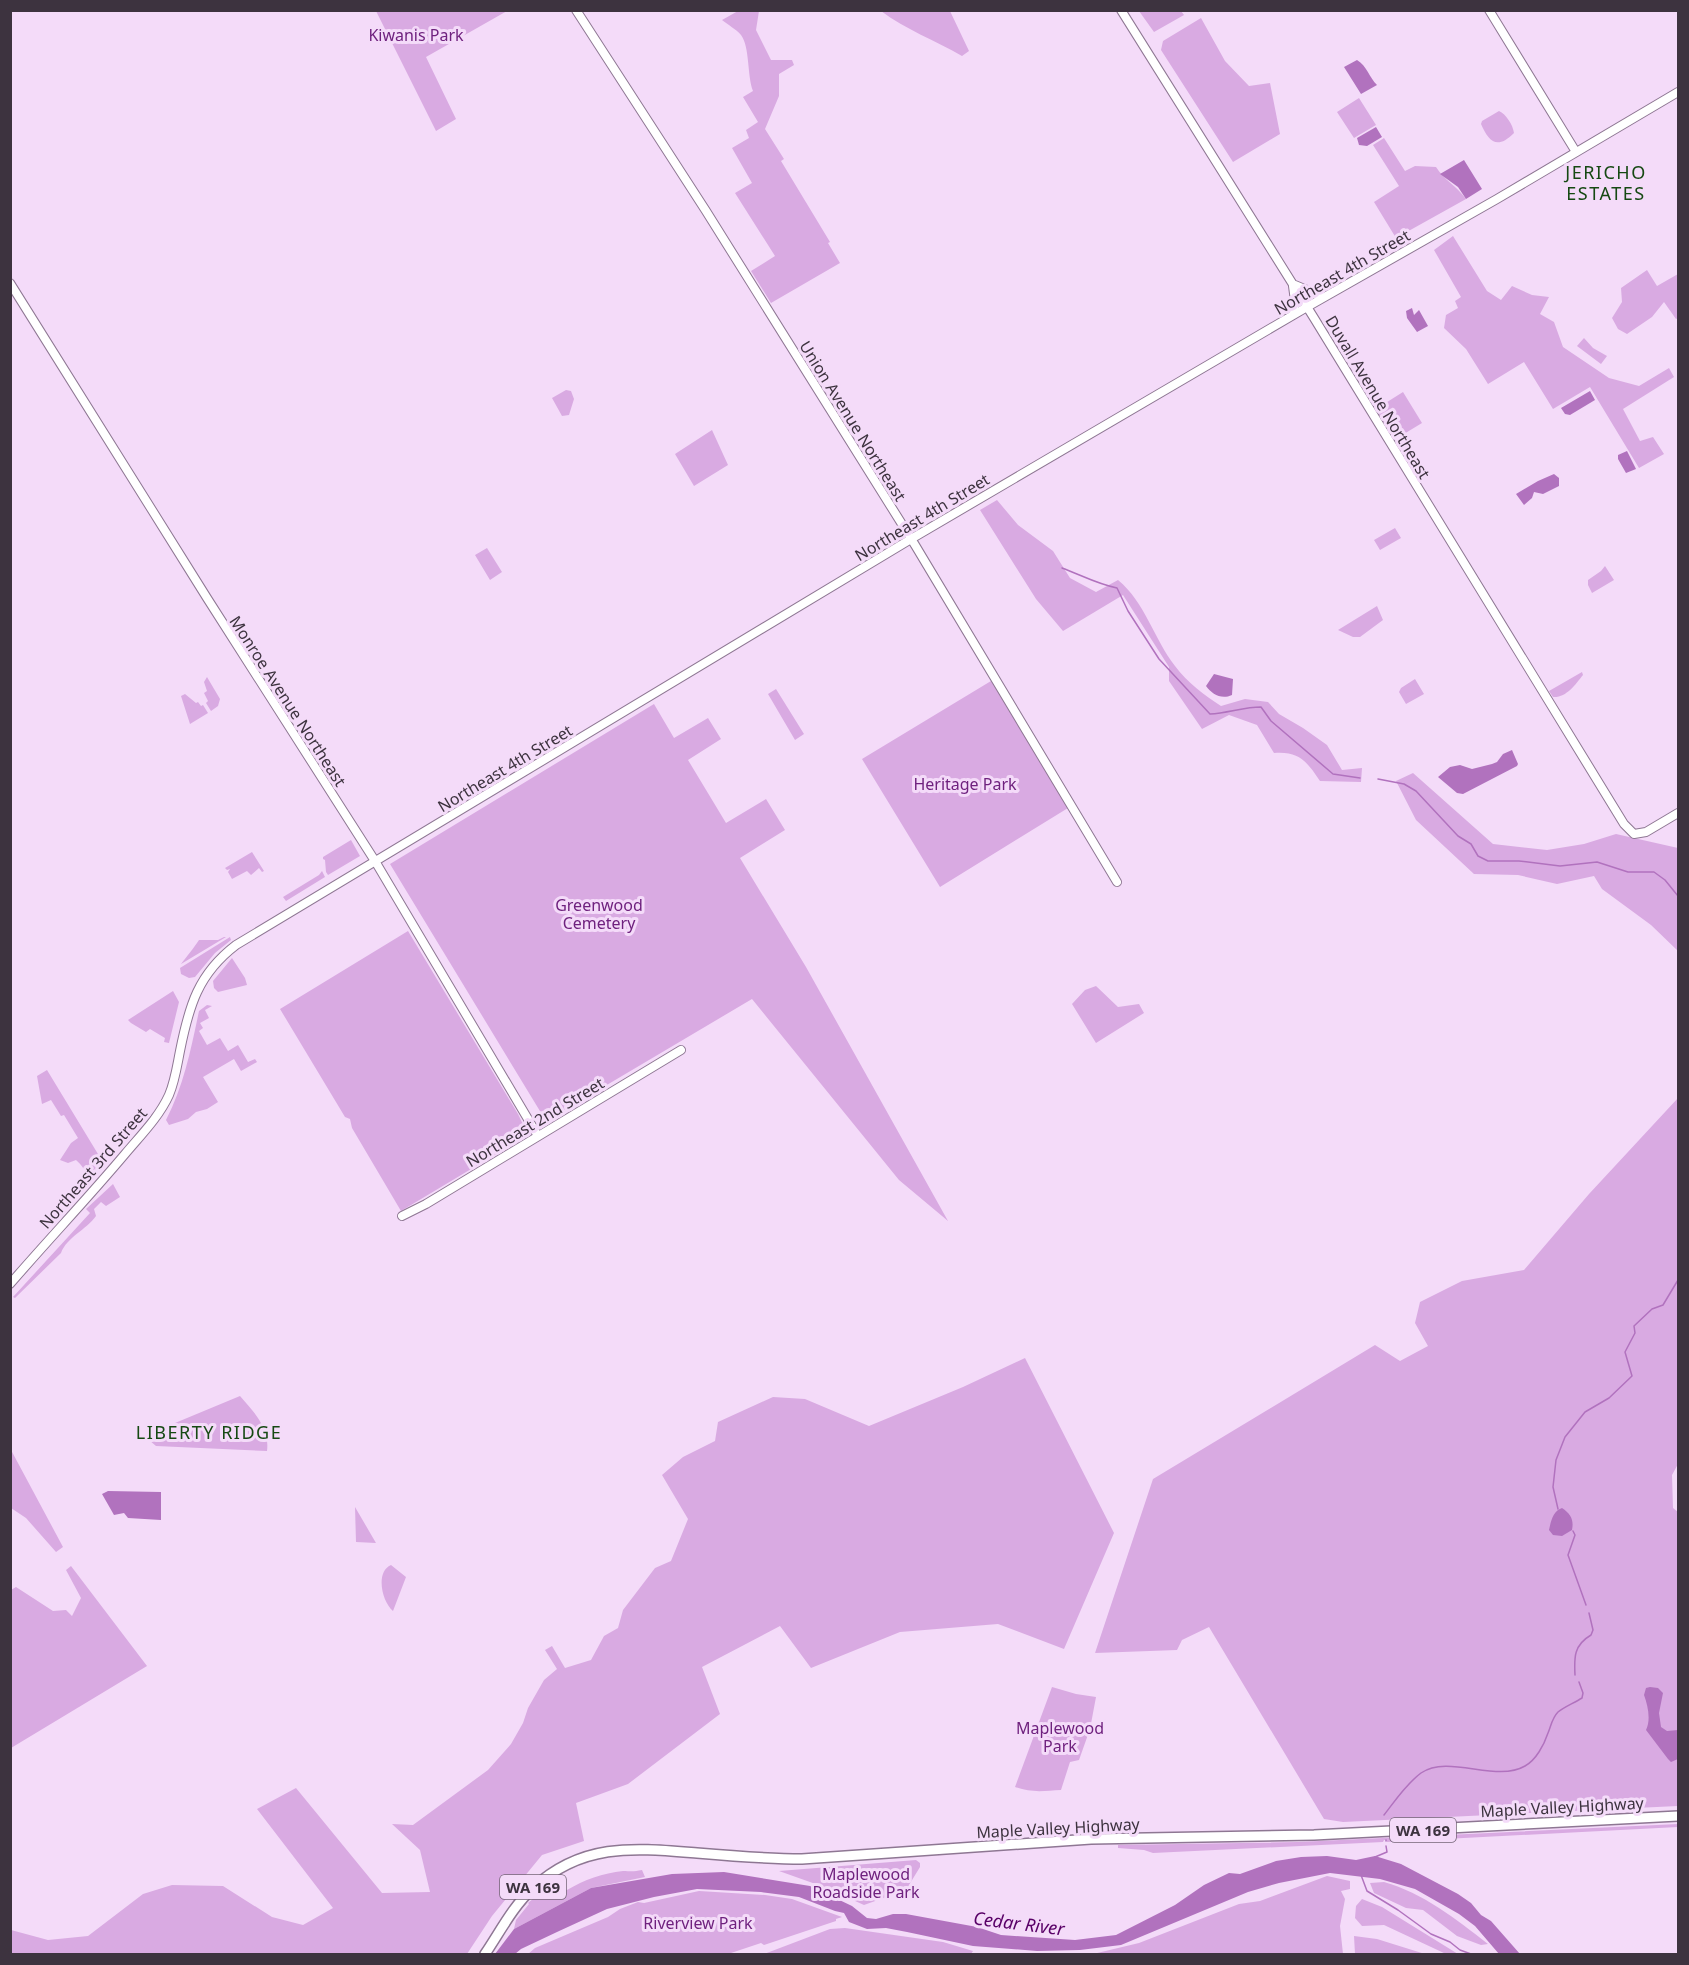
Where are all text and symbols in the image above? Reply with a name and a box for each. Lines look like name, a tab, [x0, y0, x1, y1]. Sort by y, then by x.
park label: Kiwanis Park	[368, 24, 464, 46]
district label: JERICHO ESTATES	[1563, 160, 1647, 205]
street label: Northeast 4th Street	[1270, 224, 1414, 320]
street label: Duvall Avenue Northeast	[1320, 311, 1436, 483]
street label: Union Avenue Northeast	[795, 337, 912, 506]
street label: Northeast 4th Street	[851, 468, 994, 566]
street label: Monroe Avenue Northeast	[225, 612, 352, 791]
street label: Northeast 4th Street	[434, 719, 577, 817]
park label: Heritage Park	[913, 773, 1017, 795]
park label: Greenwood Cemetery	[555, 894, 643, 934]
street label: Northeast 2nd Street	[462, 1072, 608, 1172]
street label: Northeast 3rd Street	[34, 1103, 152, 1233]
district label: LIBERTY RIDGE	[136, 1420, 282, 1444]
park label: Maplewood Park	[1016, 1717, 1104, 1757]
street label: Maple Valley Highway	[1480, 1792, 1645, 1822]
street label: Maple Valley Highway	[976, 1813, 1141, 1843]
road number: WA 169	[1390, 1818, 1456, 1842]
park label: Maplewood Roadside Park	[812, 1863, 920, 1903]
road number: WA 169	[500, 1875, 566, 1899]
water label: Cedar River	[972, 1906, 1067, 1941]
park label: Riverview Park	[643, 1912, 753, 1934]

